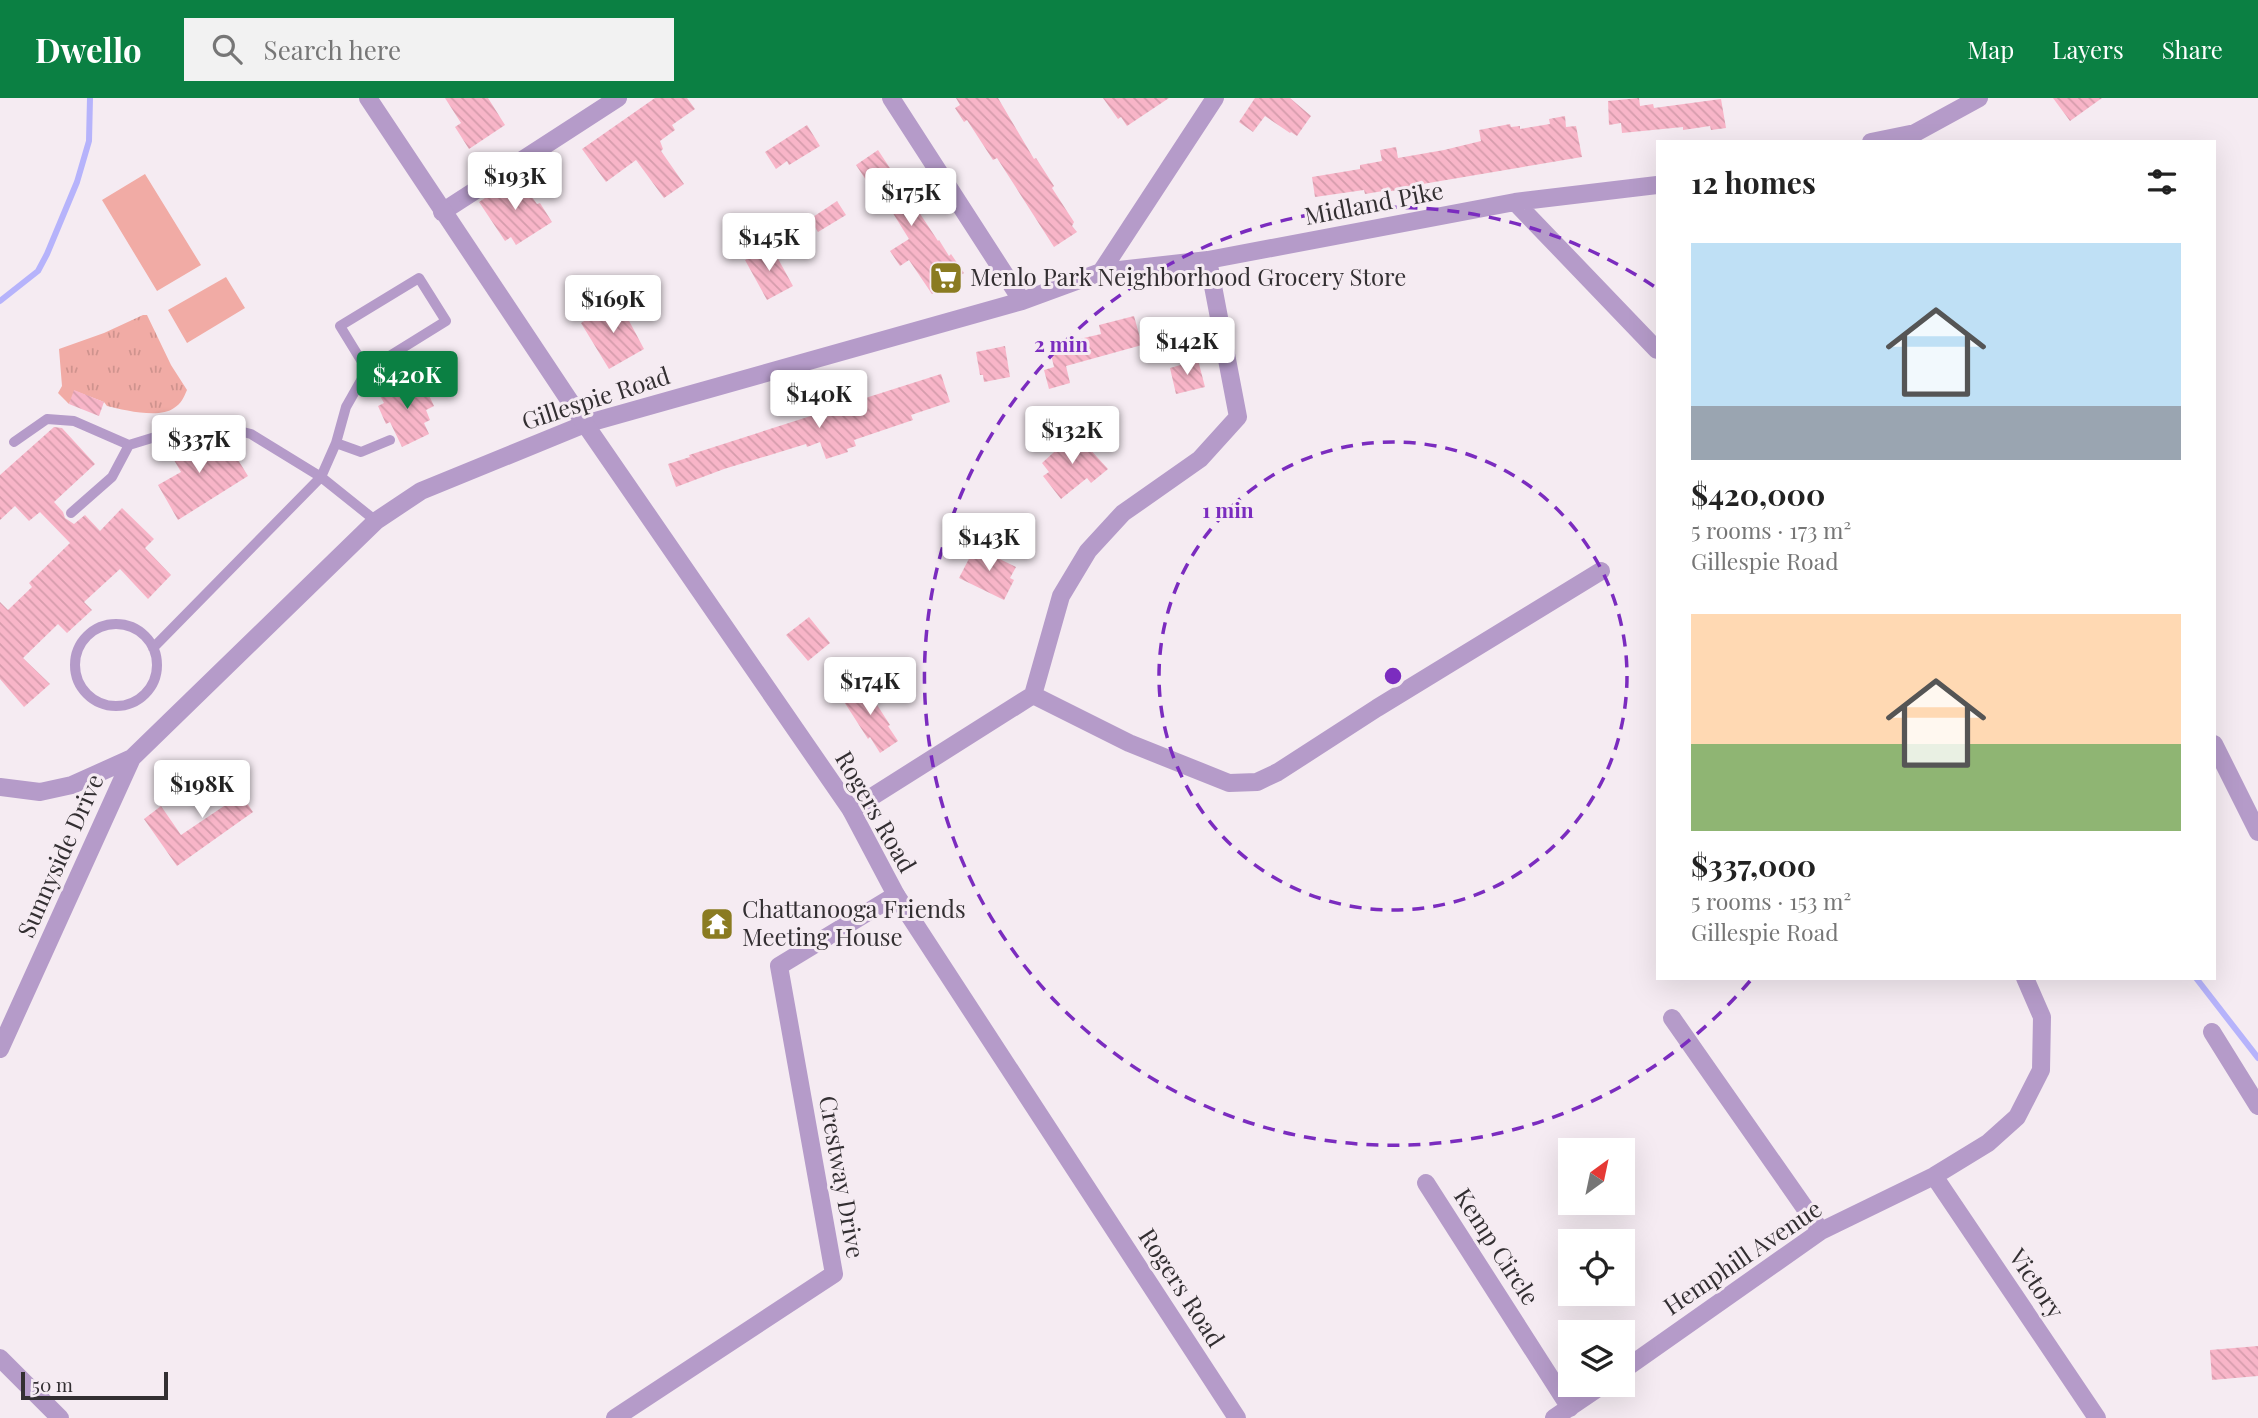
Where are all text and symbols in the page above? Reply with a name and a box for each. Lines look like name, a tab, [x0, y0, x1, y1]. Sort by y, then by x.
search box	[184, 18, 674, 81]
text: Dwello	[35, 27, 142, 71]
icon: search	[208, 30, 246, 68]
text: Search here	[264, 32, 401, 67]
text: Map	[1968, 33, 2014, 65]
text: Layers	[2052, 33, 2124, 65]
text: Share	[2162, 33, 2223, 65]
pin: $193K	[466, 152, 564, 212]
text: $193K	[484, 159, 546, 190]
text: 12 homes	[1691, 162, 1816, 202]
icon: filters	[2143, 163, 2181, 201]
pin: $175K	[862, 169, 960, 228]
street label: Midland Pike	[1302, 173, 1446, 231]
text: $175K	[881, 175, 941, 206]
pin: $145K	[720, 214, 818, 273]
text: $145K	[738, 220, 800, 251]
supermarket icon: Menlo Park Neighborhood Grocery Store	[927, 259, 965, 297]
place label: Menlo Park Neighborhood Grocery Store	[970, 260, 1406, 292]
pin: $169K	[564, 275, 662, 335]
text: $169K	[581, 282, 645, 313]
icon: home	[1873, 289, 1999, 415]
pin: $142K	[1138, 317, 1236, 377]
text: $142K	[1156, 324, 1218, 355]
text: 2 min	[1034, 329, 1088, 357]
pin: $420K	[358, 352, 456, 411]
text: $420K	[373, 358, 441, 389]
street label: Gillespie Road	[517, 358, 674, 436]
pin: $140K	[770, 370, 868, 430]
text: $140K	[786, 377, 852, 408]
pin: $132K	[1023, 406, 1121, 466]
text: $132K	[1041, 413, 1103, 444]
pin: $337K	[150, 416, 248, 475]
text: $337K	[168, 422, 230, 453]
text: $420,000	[1691, 474, 1825, 514]
text: 1 min	[1202, 495, 1254, 523]
pin: $143K	[940, 514, 1038, 573]
text: 5 rooms · 173 m²	[1691, 514, 1851, 545]
text: $143K	[958, 520, 1020, 551]
text: Gillespie Road	[1691, 545, 1839, 576]
pin: $174K	[821, 658, 919, 717]
icon: home	[1873, 660, 1999, 786]
text: $174K	[840, 664, 900, 695]
centre of rings	[1381, 664, 1405, 688]
street label: Rogers Road	[829, 744, 924, 878]
pin: $198K	[153, 760, 251, 820]
text: $198K	[170, 767, 234, 798]
street label: Sunnyside Drive	[9, 768, 110, 942]
text: $337,000	[1691, 845, 1816, 885]
text: 5 rooms · 153 m²	[1691, 885, 1851, 916]
place label: Chattanooga Friends Meeting House	[742, 892, 966, 952]
temple icon: Chattanooga Friends Meeting House	[698, 905, 736, 943]
text: Gillespie Road	[1691, 916, 1839, 947]
street label: Crestway Drive	[813, 1093, 873, 1260]
north arrow	[1558, 1138, 1634, 1214]
map controls	[1558, 1138, 1635, 1397]
street label: Kemp Circle	[1448, 1181, 1547, 1311]
street label: Hemphill Avenue	[1657, 1192, 1827, 1321]
street label: Rogers Road	[1132, 1221, 1233, 1352]
button: locate	[1558, 1229, 1635, 1306]
street label: Victory	[2002, 1241, 2073, 1324]
button: layers	[1558, 1320, 1635, 1397]
scale bar	[21, 1369, 168, 1401]
text: 50 m	[32, 1371, 73, 1397]

